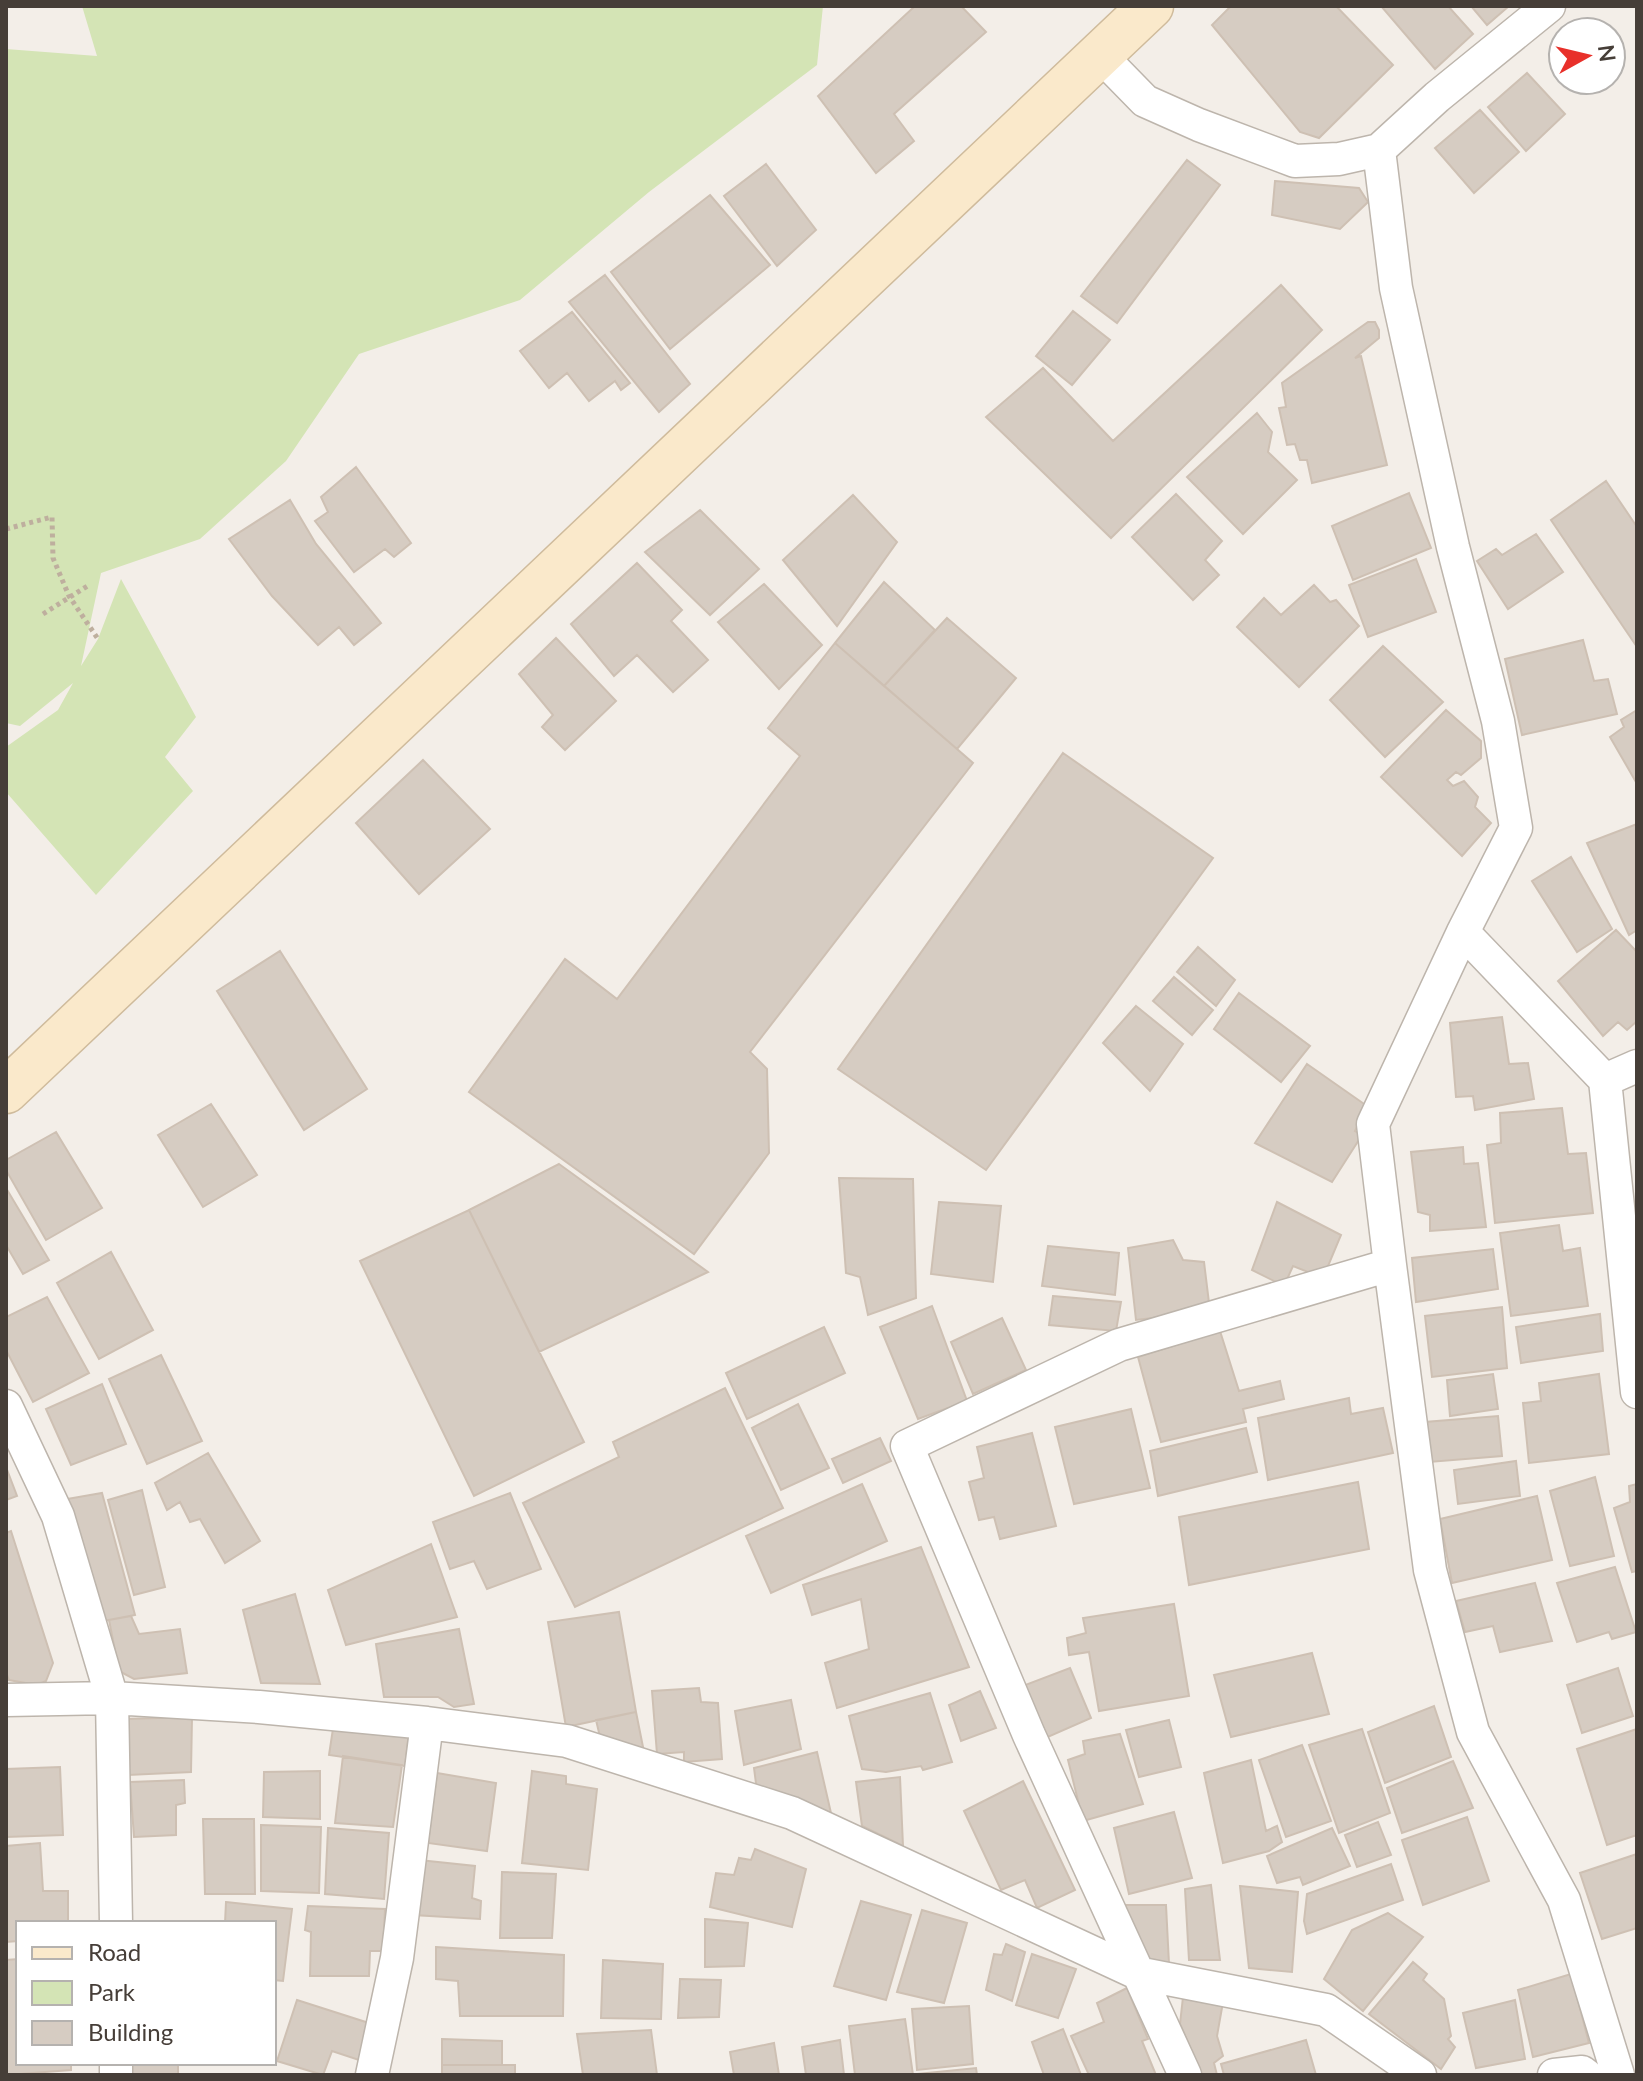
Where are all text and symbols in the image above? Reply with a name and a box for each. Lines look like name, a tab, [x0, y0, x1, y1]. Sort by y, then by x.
north arrow	[1547, 16, 1627, 96]
text: N	[1593, 43, 1622, 63]
legend	[16, 1921, 276, 2065]
text: Road	[88, 1937, 141, 1966]
text: Park	[88, 1977, 136, 2006]
text: Building	[88, 2017, 173, 2046]

